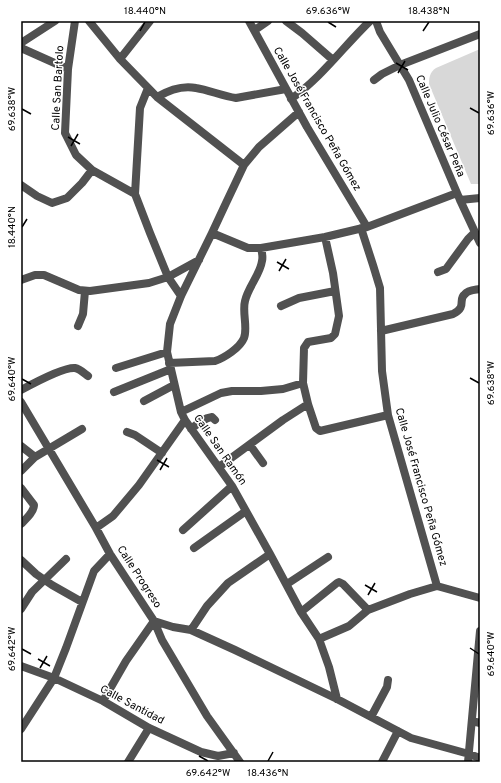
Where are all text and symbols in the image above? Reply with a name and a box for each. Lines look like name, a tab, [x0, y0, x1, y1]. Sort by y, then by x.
text: 18.440°N	[124, 5, 166, 18]
text: 69.636°W	[306, 5, 350, 18]
text: 18.438°N	[408, 5, 450, 18]
street label: Calle José Francisco Peña Gómez	[270, 44, 364, 194]
street label: Calle San Bartolo	[49, 45, 67, 131]
street label: Calle Julio César Peña	[412, 73, 468, 179]
text: 69.638°W	[6, 87, 19, 131]
text: 69.636°W	[485, 91, 498, 135]
text: 18.440°N	[6, 206, 19, 248]
text: 69.640°W	[6, 357, 19, 401]
text: 69.638°W	[485, 361, 498, 405]
street label: Calle José Francisco Peña Gómez	[392, 406, 450, 568]
street label: Calle San Ramón	[190, 412, 250, 488]
street label: Calle Progreso	[114, 543, 164, 611]
text: 69.642°W	[6, 627, 19, 671]
text: 69.640°W	[485, 632, 498, 676]
street label: Calle Santidad	[97, 682, 167, 728]
text: 69.642°W	[186, 767, 230, 780]
text: 18.436°N	[247, 767, 289, 780]

